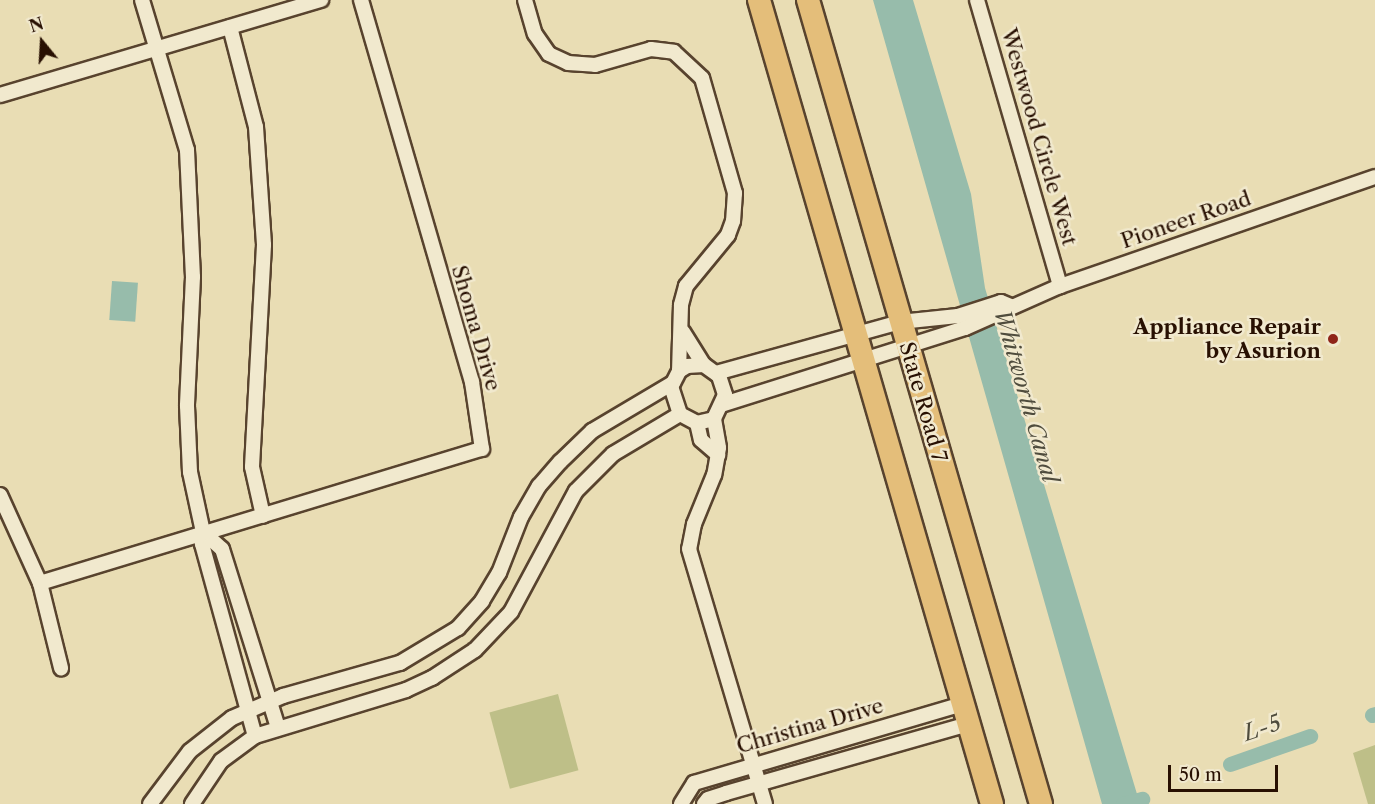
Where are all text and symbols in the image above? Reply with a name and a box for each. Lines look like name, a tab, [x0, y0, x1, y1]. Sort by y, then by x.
north arrow	[12, 12, 72, 72]
text: N	[27, 13, 46, 37]
street label: Westwood Circle West	[996, 25, 1082, 249]
street label: Pioneer Road	[1118, 186, 1254, 254]
street label: Shoma Drive	[446, 262, 506, 394]
water label: Whitworth Canal	[989, 306, 1063, 486]
place label: Appliance Repair by Asurion	[1133, 314, 1321, 364]
marker: Appliance Repair by Asurion	[1326, 332, 1340, 346]
street label: State Road 7	[894, 339, 952, 465]
street label: Christina Drive	[734, 693, 886, 759]
water label: L-5	[1240, 709, 1284, 747]
scale bar	[1171, 753, 1280, 791]
text: 50 m	[1179, 764, 1222, 786]

